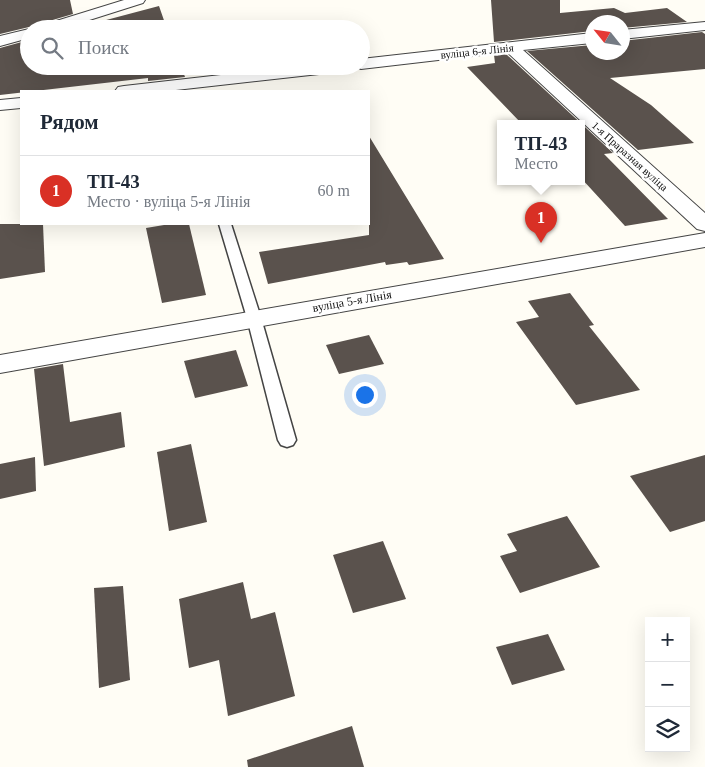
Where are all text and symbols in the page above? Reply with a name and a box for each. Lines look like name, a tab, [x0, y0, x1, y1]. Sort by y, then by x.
north arrow	[585, 15, 630, 60]
search box	[20, 20, 370, 75]
icon: search	[38, 34, 66, 62]
text: Поиск	[78, 37, 129, 58]
street label: вуліца 6-я Лінія	[440, 41, 514, 61]
text: Рядом	[40, 110, 99, 134]
street label: 1-я Праразная вуліца	[590, 119, 670, 193]
popup	[497, 120, 585, 185]
text: ТП-43	[515, 133, 567, 154]
text: Место	[515, 155, 558, 172]
text: ТП-43	[87, 171, 140, 192]
text: 1	[52, 182, 60, 199]
text: 60 m	[318, 182, 350, 199]
text: Место · вуліца 5-я Лінія	[87, 193, 250, 210]
pin: 1	[525, 202, 557, 243]
street label: вуліца 5-я Лінія	[311, 287, 393, 315]
your location	[352, 382, 378, 408]
map controls	[645, 617, 690, 752]
button: +	[645, 617, 690, 662]
button: −	[645, 662, 690, 707]
button: layers	[645, 707, 690, 752]

